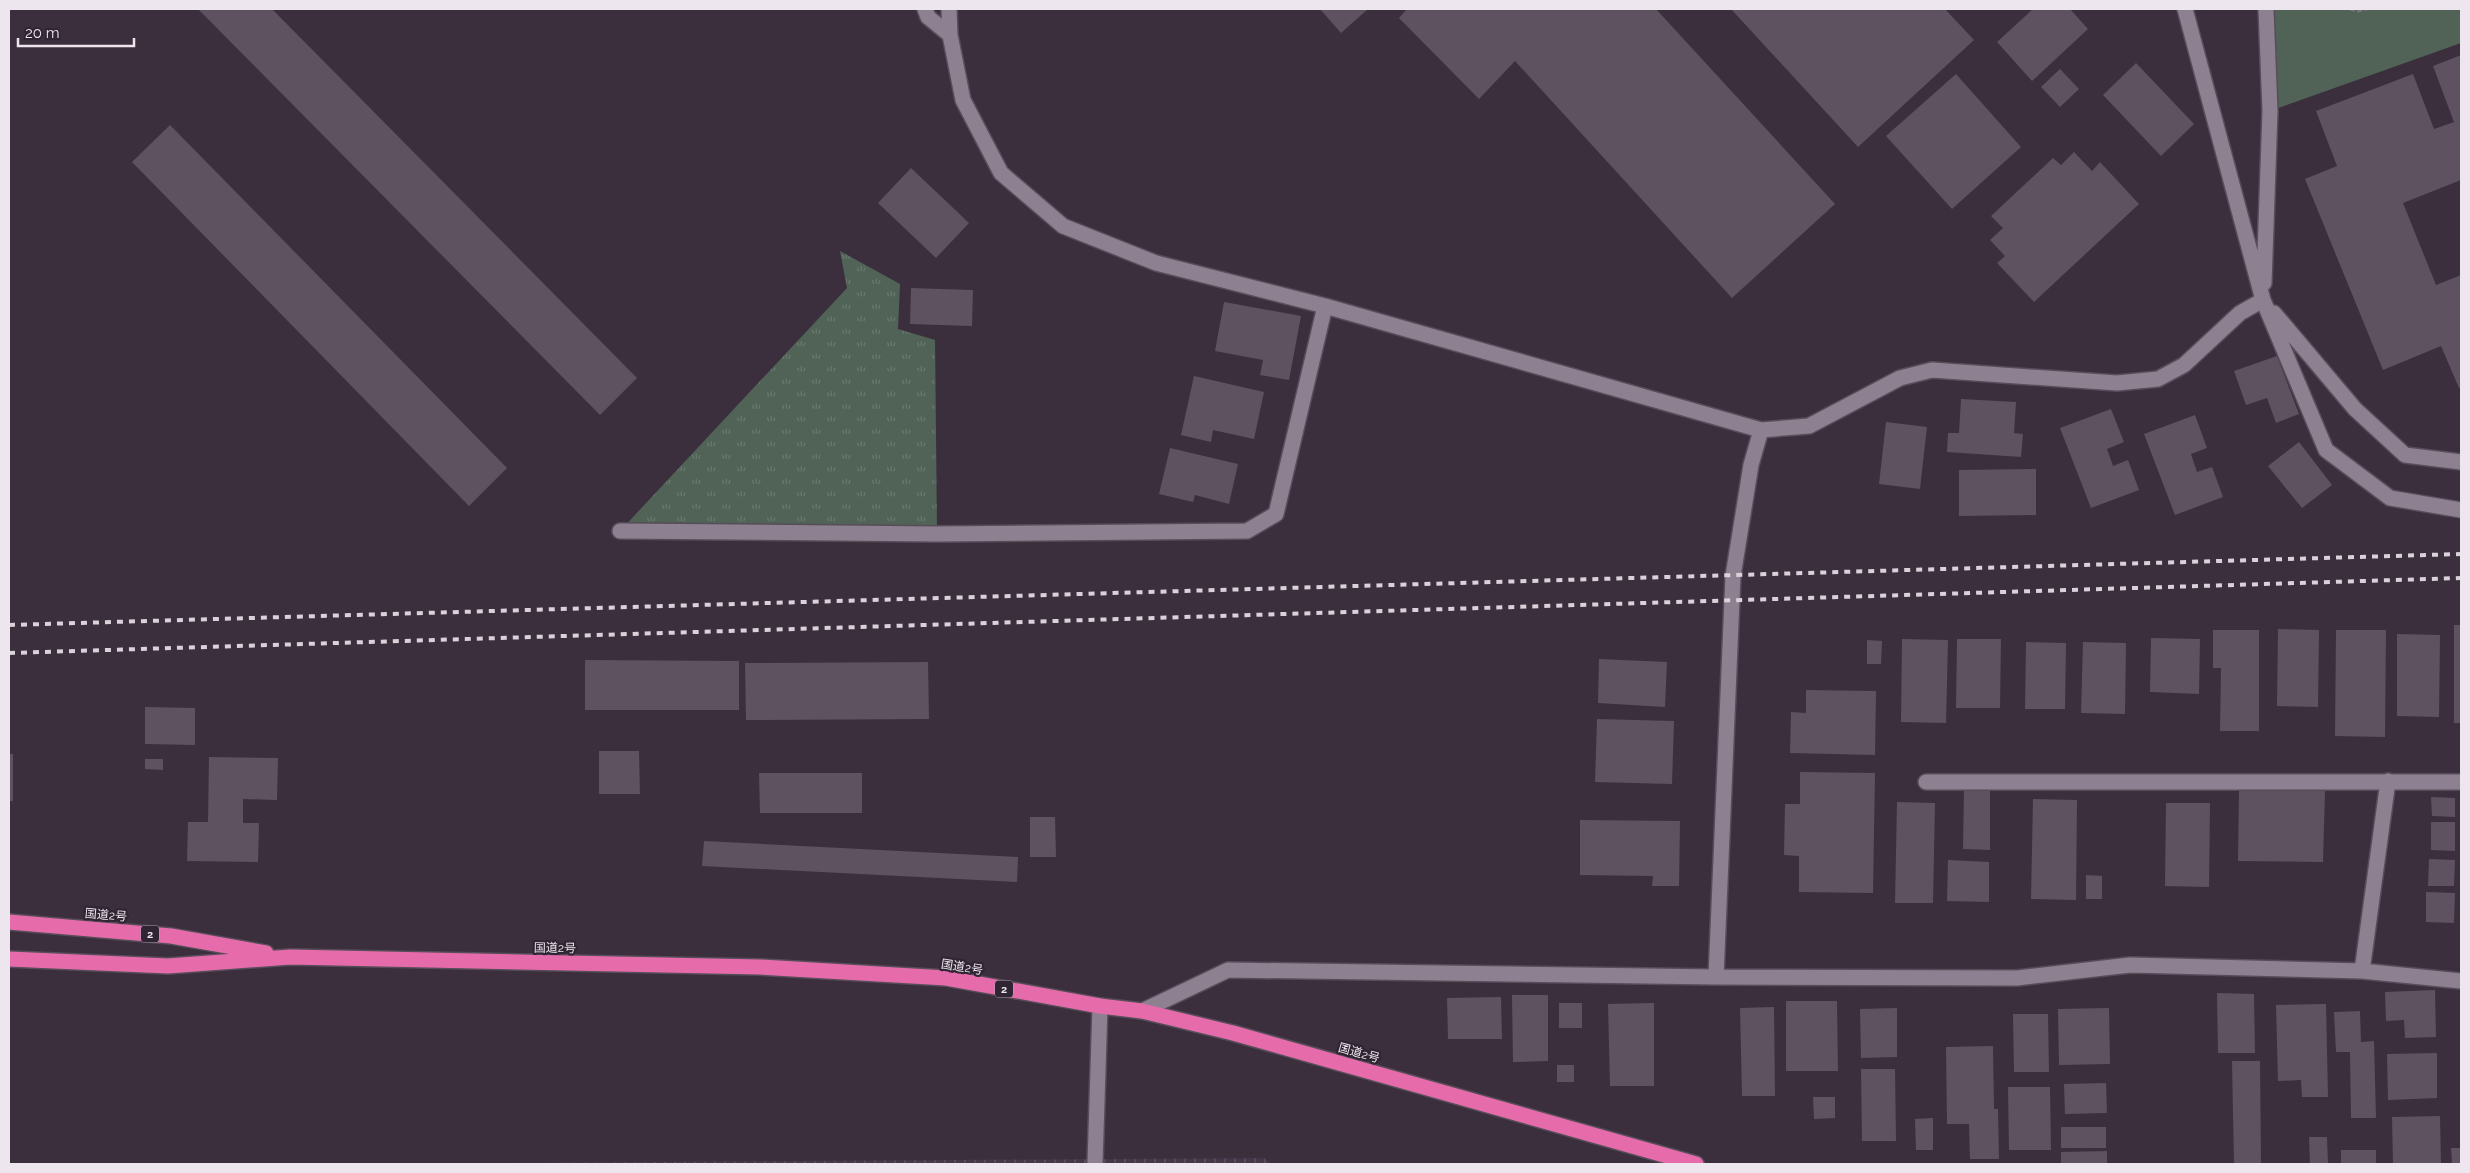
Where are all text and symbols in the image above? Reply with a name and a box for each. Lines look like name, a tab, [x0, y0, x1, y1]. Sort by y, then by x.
scale bar	[18, 15, 134, 47]
text: 20 m	[25, 24, 60, 42]
street label: 国道2号	[84, 906, 128, 924]
road number: 2	[141, 926, 159, 942]
street label: 国道2号	[534, 941, 576, 955]
street label: 国道2号	[940, 957, 984, 977]
road number: 2	[995, 981, 1013, 998]
street label: 国道2号	[1337, 1040, 1381, 1066]

